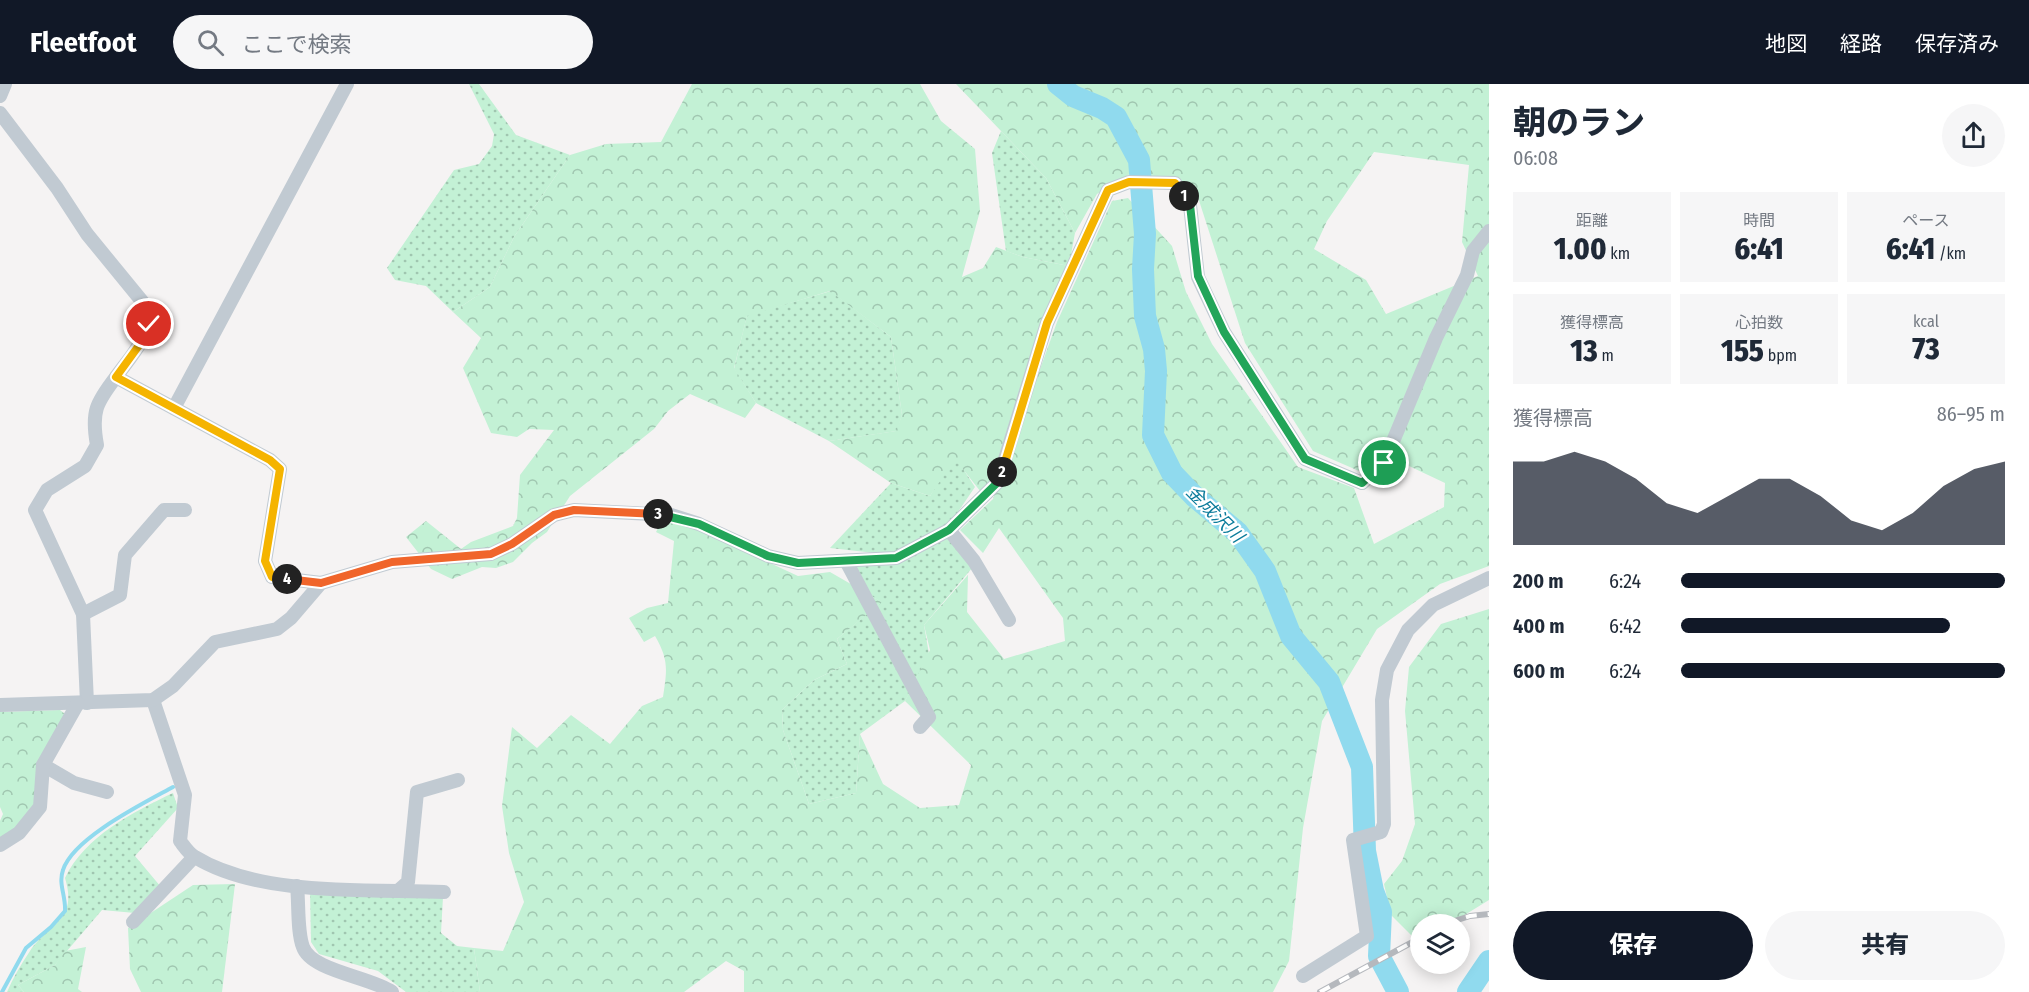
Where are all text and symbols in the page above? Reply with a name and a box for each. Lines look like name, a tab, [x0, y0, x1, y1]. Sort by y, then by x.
search box	[173, 15, 593, 69]
text: Fleetfoot	[30, 26, 137, 59]
icon: search	[194, 26, 227, 59]
text: ここで検索	[242, 31, 352, 58]
text: 地図	[1765, 31, 1807, 57]
text: 経路	[1840, 31, 1882, 57]
text: 保存済み	[1915, 31, 1999, 57]
text: 朝のラン	[1513, 103, 1645, 143]
button: share	[1942, 104, 2005, 167]
text: 06:08	[1513, 146, 1558, 170]
pin: 1	[1169, 181, 1199, 211]
text: 1	[1181, 186, 1187, 205]
text: 距離	[1576, 211, 1608, 230]
text: 時間	[1743, 211, 1775, 230]
text: ペース	[1902, 211, 1950, 230]
text: 1.00	[1554, 231, 1607, 267]
text: 6:41	[1734, 231, 1784, 267]
text: 6:41	[1886, 231, 1935, 267]
text: km	[1607, 244, 1630, 263]
text: /km	[1935, 244, 1966, 263]
pin	[123, 298, 174, 349]
icon: check	[132, 307, 165, 340]
text: kcal	[1913, 312, 1939, 331]
text: 獲得標高	[1560, 313, 1624, 332]
text: 心拍数	[1735, 313, 1783, 332]
text: 73	[1912, 331, 1940, 367]
text: 13	[1570, 333, 1598, 369]
text: 155	[1721, 333, 1764, 369]
text: m	[1598, 346, 1614, 365]
text: bpm	[1764, 346, 1797, 365]
text: 86–95 m	[1937, 402, 2005, 426]
text: 獲得標高	[1513, 406, 1593, 430]
pin	[1358, 437, 1409, 488]
icon: arrive	[1367, 446, 1400, 479]
pin: 2	[987, 457, 1017, 487]
text: 2	[998, 462, 1006, 481]
water label: 金成沢川	[1182, 481, 1250, 549]
pin: 3	[643, 499, 673, 529]
text: 3	[654, 504, 662, 523]
pin: 4	[272, 564, 302, 594]
text: 4	[283, 569, 291, 588]
text: 200 m	[1513, 569, 1564, 593]
text: 6:24	[1609, 569, 1641, 593]
text: 400 m	[1513, 614, 1565, 638]
text: 6:42	[1609, 614, 1641, 638]
text: 600 m	[1513, 659, 1565, 683]
text: 6:24	[1609, 659, 1641, 683]
button: 保存	[1513, 911, 1753, 980]
button: 共有	[1765, 911, 2005, 980]
map controls	[1410, 914, 1470, 974]
button: layers	[1410, 914, 1470, 974]

